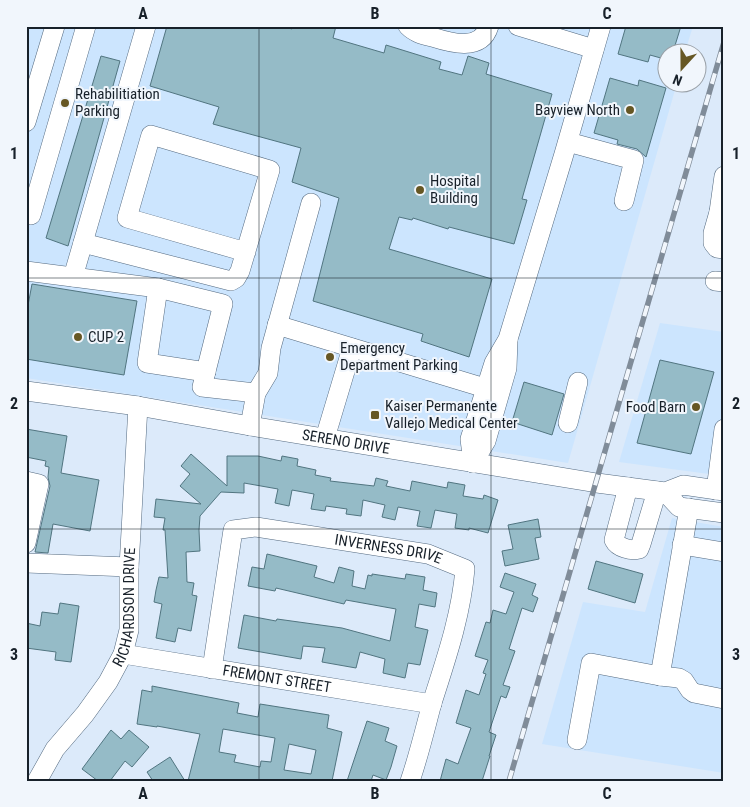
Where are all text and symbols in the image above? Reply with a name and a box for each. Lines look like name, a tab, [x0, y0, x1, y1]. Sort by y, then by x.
text: A	[138, 4, 148, 23]
text: B	[371, 4, 380, 23]
text: C	[602, 4, 612, 23]
north arrow	[658, 42, 708, 92]
text: N	[670, 71, 684, 89]
place label: Rehabilitiation Parking	[75, 85, 160, 120]
marker: Rehabilitiation Parking	[59, 97, 71, 109]
place label: Bayview North	[535, 101, 620, 119]
marker: Bayview North	[624, 104, 636, 116]
text: 1	[10, 144, 18, 163]
text: 1	[732, 144, 740, 163]
place label: Hospital Building	[430, 172, 480, 207]
marker: Hospital Building	[414, 184, 426, 196]
place label: CUP 2	[88, 328, 124, 346]
marker: CUP 2	[72, 331, 84, 343]
place label: Emergency Department Parking	[340, 339, 458, 374]
marker: Emergency Department Parking	[324, 351, 336, 363]
text: 2	[10, 394, 18, 413]
text: 2	[732, 394, 740, 413]
place label: Kaiser Permanente Vallejo Medical Center	[385, 397, 518, 432]
place label: Food Barn	[626, 398, 686, 416]
marker: Food Barn	[690, 401, 702, 413]
marker: Kaiser Permanente Vallejo Medical Center	[369, 409, 381, 421]
street label: SERENO DRIVE	[301, 426, 391, 458]
street label: INVERNESS DRIVE	[333, 530, 445, 568]
street label: RICHARDSON DRIVE	[109, 547, 139, 670]
text: 3	[10, 645, 18, 664]
text: 3	[732, 645, 740, 664]
street label: FREMONT STREET	[221, 661, 333, 697]
text: A	[138, 784, 148, 803]
text: B	[371, 784, 380, 803]
text: C	[602, 784, 612, 803]

